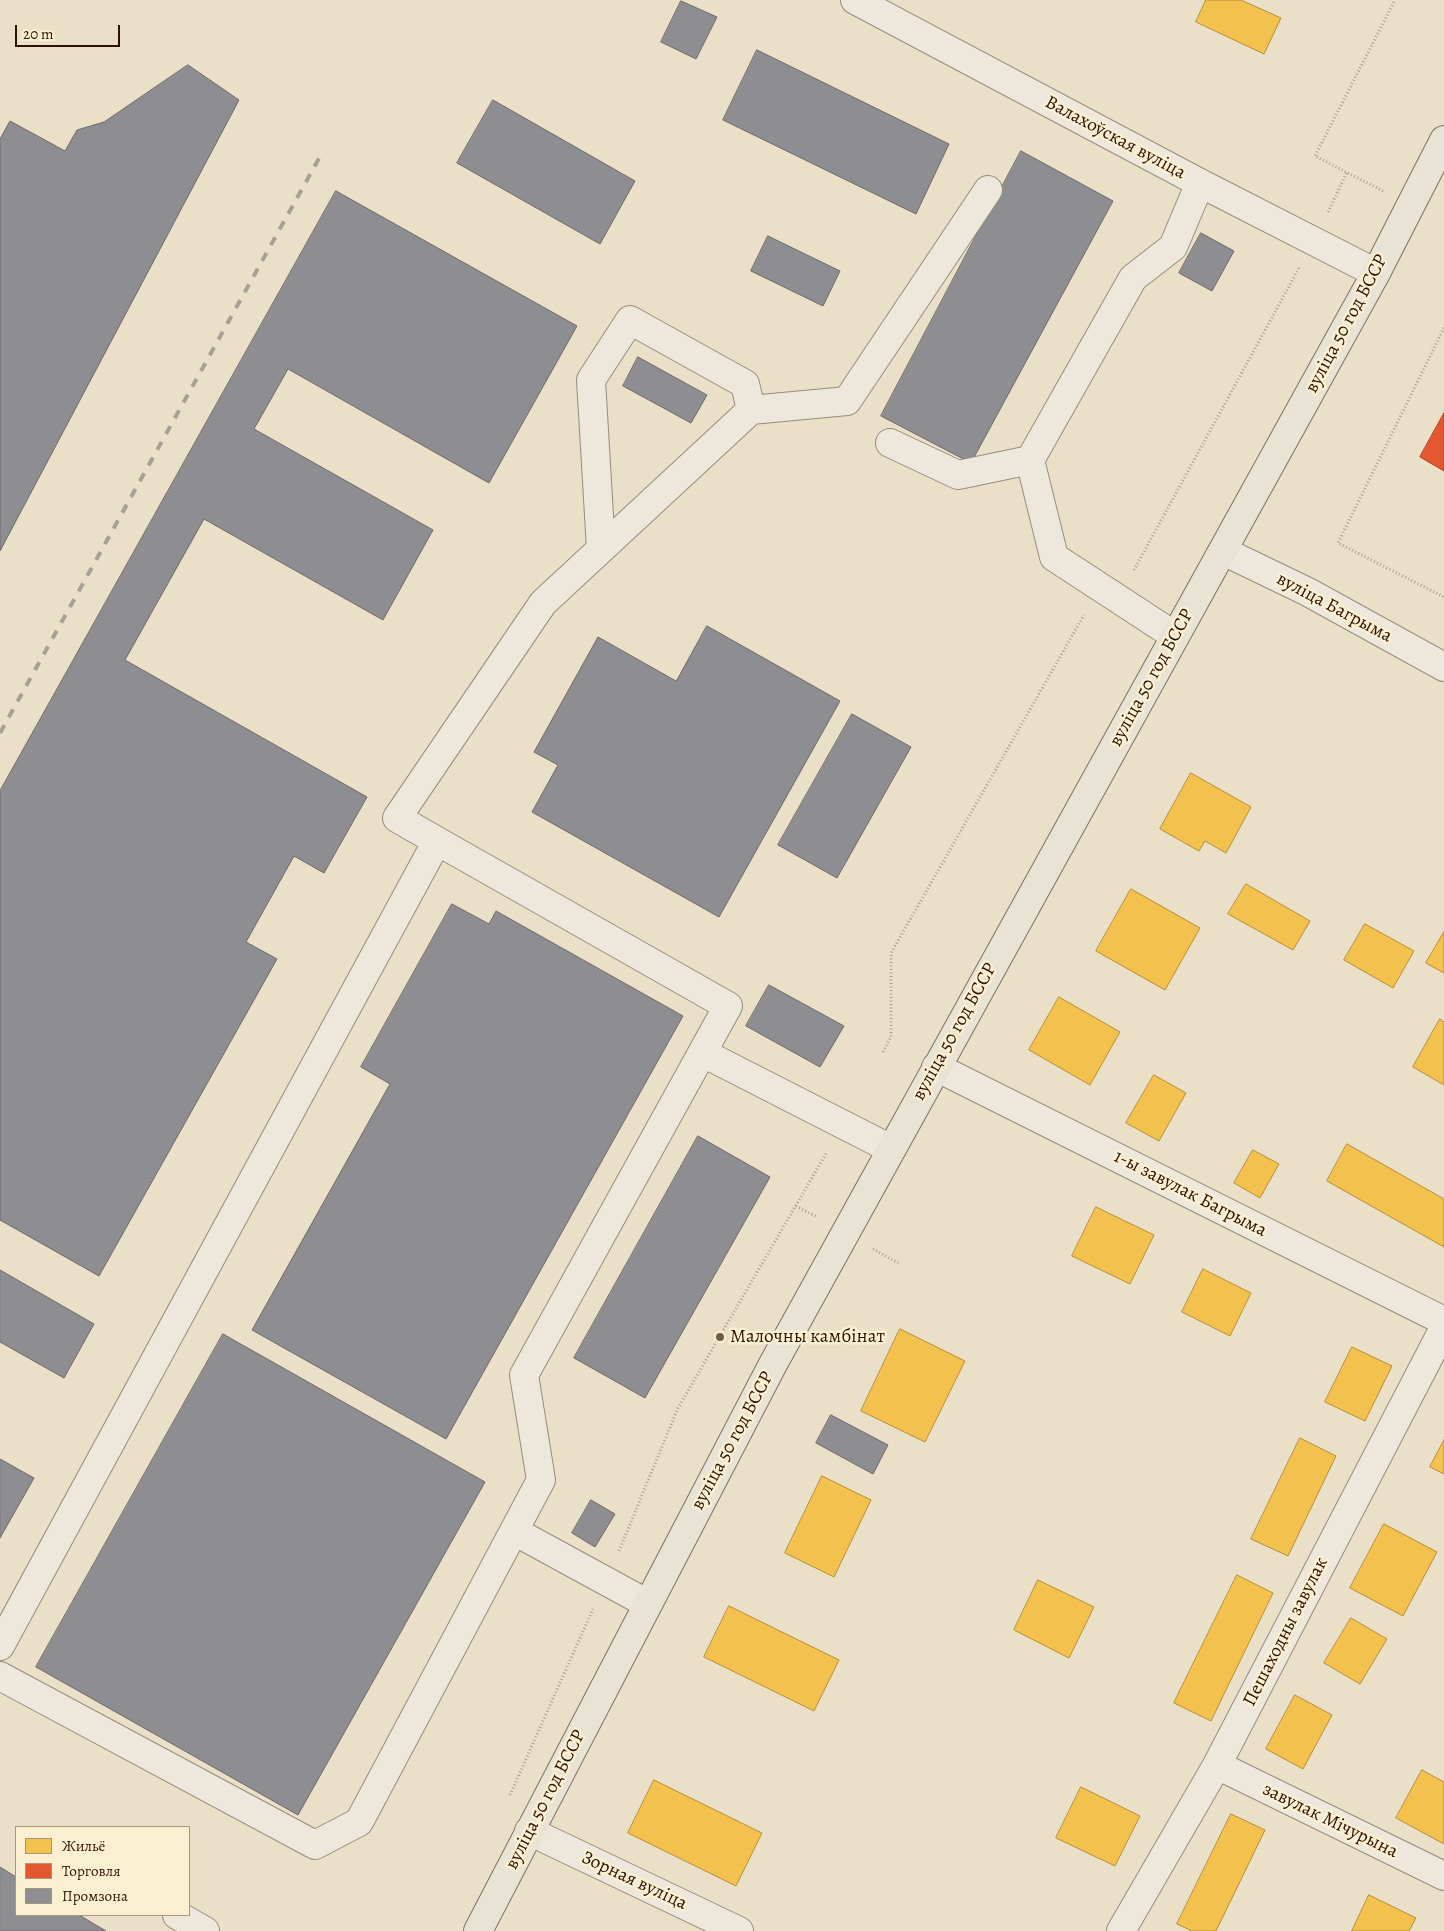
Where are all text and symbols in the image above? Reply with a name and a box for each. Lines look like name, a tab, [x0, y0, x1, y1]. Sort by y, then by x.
scale bar	[18, 15, 122, 47]
text: 20 m	[23, 24, 54, 44]
street label: Валахоўская вуліца	[1041, 91, 1189, 185]
street label: вуліца 50 год БССР	[1301, 251, 1393, 397]
street label: вуліца Багрыма	[1272, 568, 1396, 648]
street label: вуліца 50 год БССР	[1105, 605, 1199, 751]
street label: вуліца 50 год БССР	[908, 959, 1002, 1105]
street label: 1-ы завулак Багрыма	[1110, 1146, 1270, 1242]
place label: Малочны камбінат	[730, 1326, 885, 1348]
marker: Малочны камбінат	[714, 1331, 726, 1343]
street label: вуліца 50 год БССР	[687, 1368, 779, 1514]
street label: Пешаходны завулак	[1239, 1554, 1333, 1710]
street label: вуліца 50 год БССР	[501, 1726, 591, 1874]
street label: завулак Мічурына	[1259, 1778, 1401, 1864]
legend	[15, 1826, 190, 1916]
text: Жильё	[62, 1836, 105, 1856]
street label: Зорная вуліца	[578, 1847, 690, 1915]
text: Торговля	[62, 1861, 120, 1881]
text: Промзона	[62, 1886, 128, 1906]

